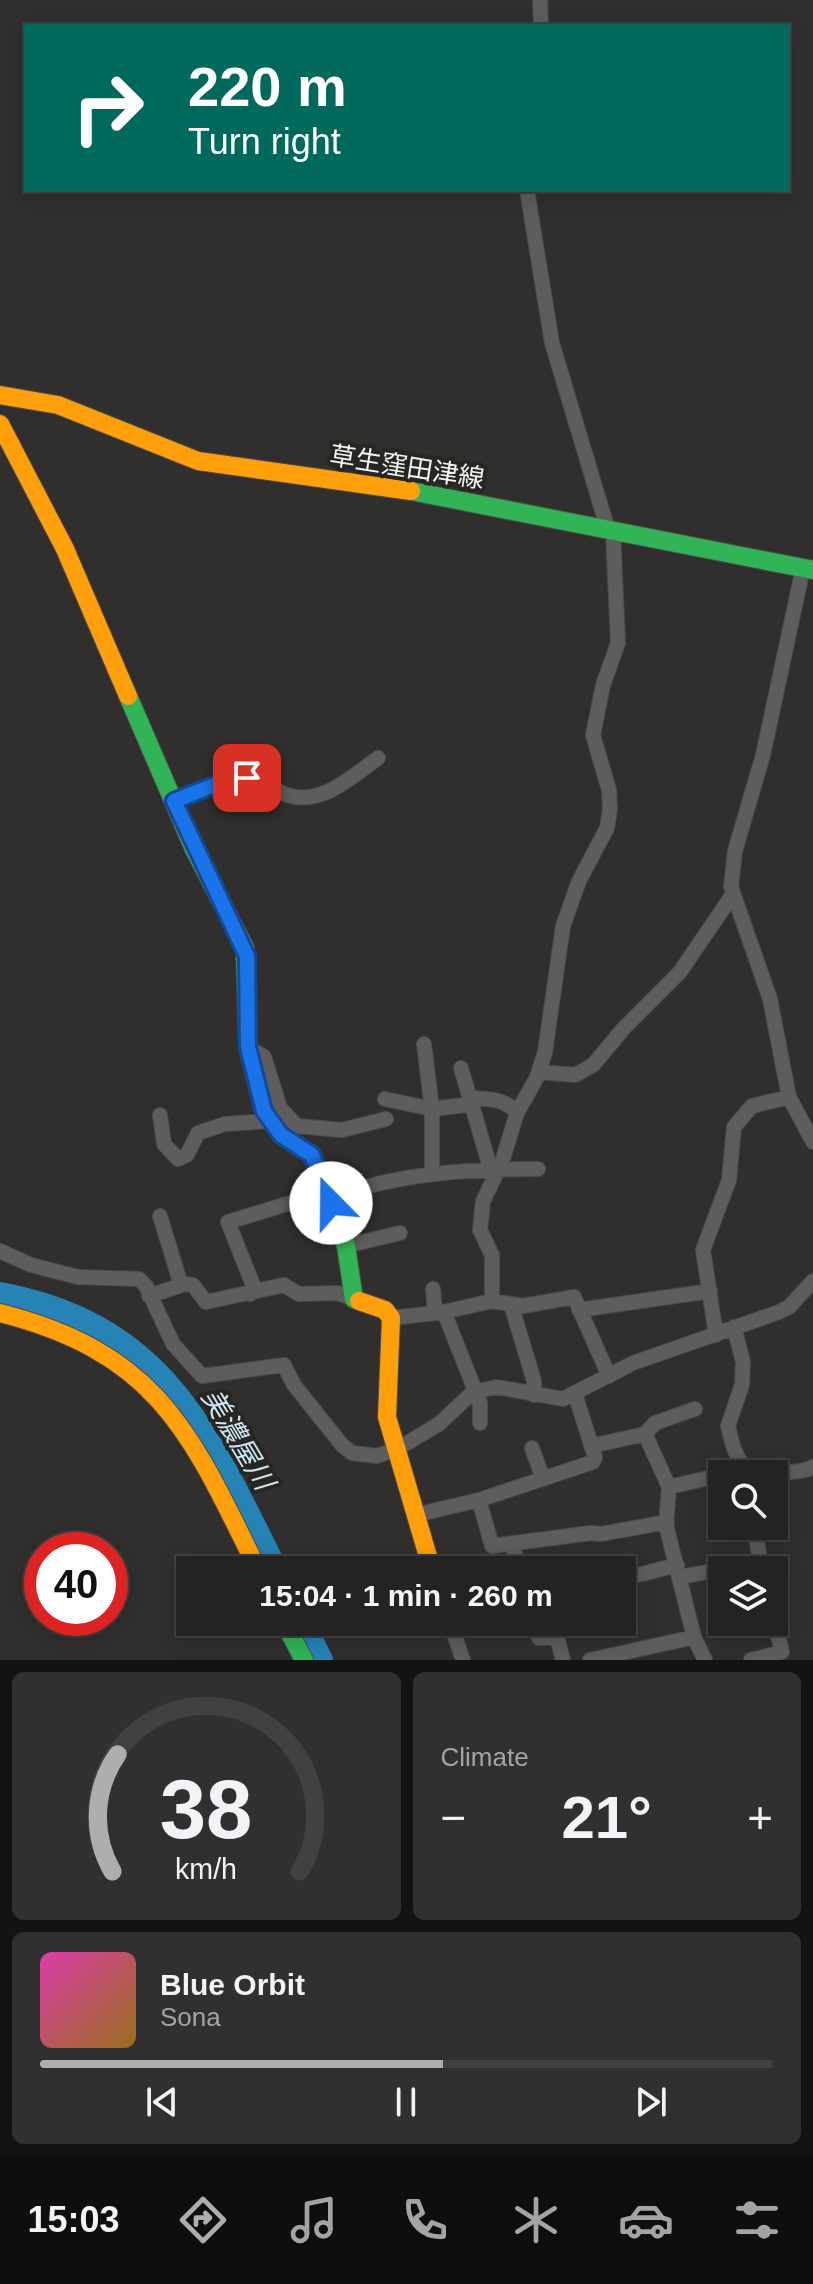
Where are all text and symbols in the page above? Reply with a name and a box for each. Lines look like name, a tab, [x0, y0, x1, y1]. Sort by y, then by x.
text: 220 m	[188, 55, 347, 118]
icon: right	[56, 56, 160, 160]
text: Turn right	[188, 121, 341, 162]
street label: 草生窪田津線	[328, 440, 486, 494]
pin	[213, 744, 281, 812]
icon: arrive	[225, 756, 269, 800]
position arrow	[289, 1161, 373, 1245]
water label: 美濃屋川	[196, 1383, 282, 1498]
map controls	[708, 1460, 788, 1636]
button: search	[708, 1460, 788, 1540]
speed limit sign: 40	[24, 1532, 128, 1636]
button: layers	[708, 1556, 788, 1636]
text: 15:04 · 1 min · 260 m	[259, 1579, 553, 1612]
text: Climate	[441, 1742, 529, 1772]
text: 38	[160, 1763, 253, 1856]
text: 21°	[561, 1784, 652, 1851]
text: −	[441, 1793, 466, 1842]
text: +	[747, 1793, 773, 1842]
text: km/h	[175, 1853, 237, 1885]
text: Blue Orbit	[160, 1968, 305, 2001]
text: Sona	[160, 2002, 221, 2032]
icon: previous	[140, 2080, 184, 2124]
icon: pause	[384, 2080, 428, 2124]
icon: next	[629, 2080, 673, 2124]
icon: directions	[175, 2192, 231, 2248]
icon: music	[286, 2192, 342, 2248]
icon: phone	[397, 2192, 453, 2248]
icon: climate	[508, 2192, 564, 2248]
icon: car	[618, 2192, 674, 2248]
icon: filters	[729, 2192, 785, 2248]
text: 15:03	[27, 2199, 120, 2240]

